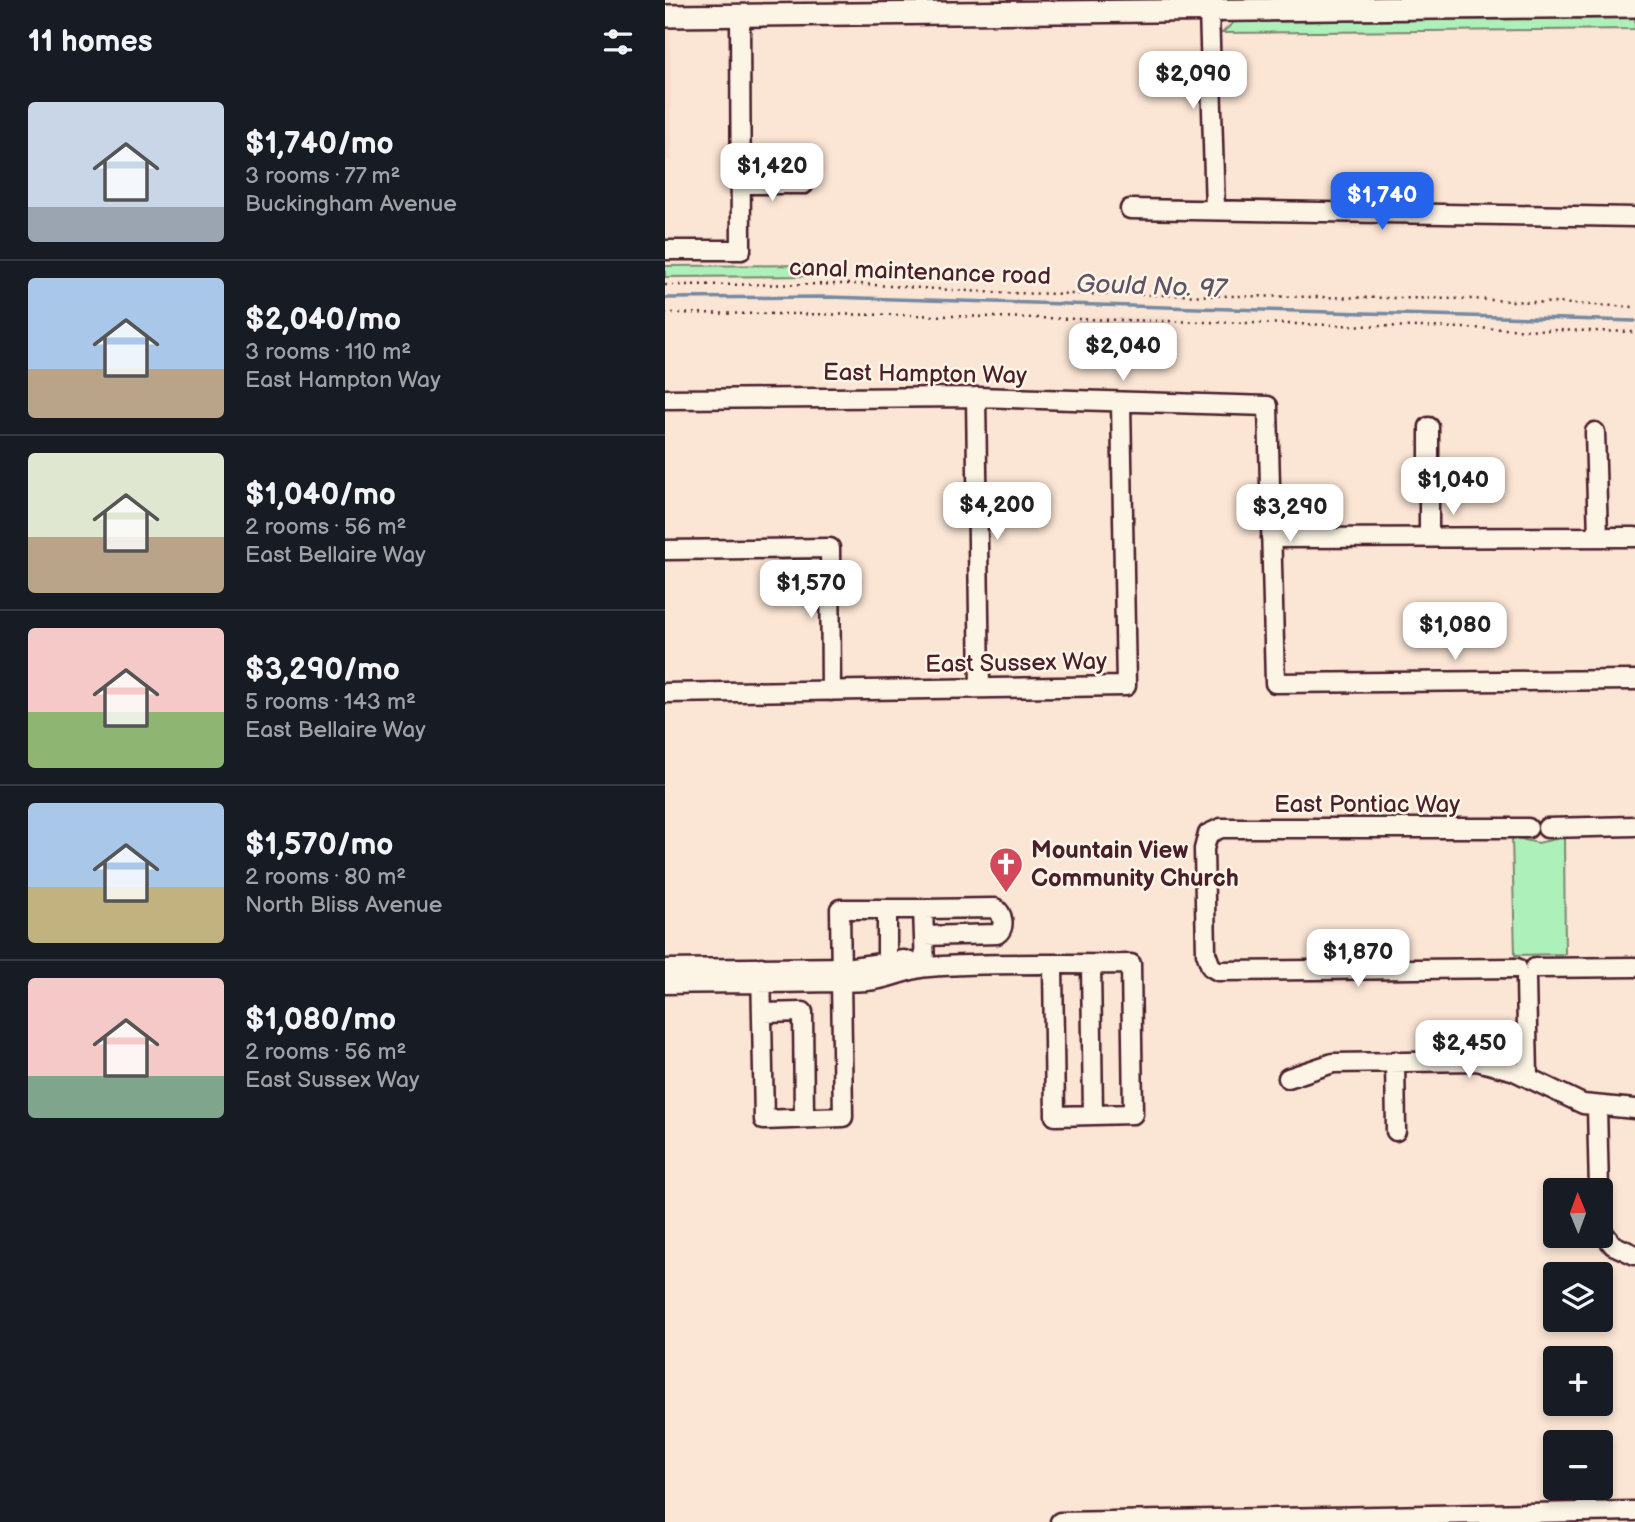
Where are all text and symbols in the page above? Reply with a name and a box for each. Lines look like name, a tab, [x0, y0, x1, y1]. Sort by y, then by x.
icon: filters	[599, 23, 637, 61]
text: 11 homes	[28, 24, 152, 60]
pin: $2,090	[1136, 52, 1250, 111]
text: $2,090	[1155, 60, 1231, 88]
text: $1,740/mo	[245, 126, 394, 162]
icon: home	[84, 130, 168, 214]
pin: $1,420	[715, 144, 829, 203]
text: $1,420	[736, 152, 808, 180]
text: 3 rooms · 77 m²	[245, 162, 401, 190]
pin: $1,740	[1325, 173, 1439, 232]
text: $1,740	[1347, 181, 1417, 209]
text: Buckingham Avenue	[245, 190, 457, 218]
street label: canal maintenance road	[789, 253, 1051, 291]
water label: Gould No. 97	[1076, 269, 1229, 305]
text: $2,040/mo	[245, 302, 401, 338]
icon: home	[84, 306, 168, 390]
pin: $2,040	[1066, 324, 1180, 383]
text: $2,040	[1085, 332, 1161, 360]
text: 3 rooms · 110 m²	[245, 338, 411, 366]
street label: East Hampton Way	[823, 358, 1027, 390]
text: East Hampton Way	[245, 366, 441, 394]
pin: $1,040	[1396, 458, 1510, 517]
text: $1,040	[1417, 466, 1489, 494]
text: $1,040/mo	[245, 477, 396, 513]
icon: home	[84, 481, 168, 565]
pin: $4,200	[940, 482, 1054, 542]
pin: $3,290	[1233, 484, 1347, 544]
text: $4,200	[959, 491, 1035, 519]
text: $3,290	[1252, 493, 1328, 521]
text: 2 rooms · 56 m²	[245, 513, 407, 541]
text: East Bellaire Way	[245, 541, 426, 569]
pin: $1,570	[754, 560, 868, 620]
text: $1,570	[776, 569, 846, 597]
pin: $1,080	[1398, 602, 1512, 662]
text: $1,080	[1419, 611, 1491, 639]
street label: East Sussex Way	[925, 647, 1107, 679]
text: $3,290/mo	[245, 652, 400, 688]
icon: home	[84, 656, 168, 740]
text: 5 rooms · 143 m²	[245, 688, 416, 716]
text: East Bellaire Way	[245, 716, 426, 744]
street label: East Pontiac Way	[1274, 790, 1460, 819]
text: $1,570/mo	[245, 827, 393, 863]
icon: home	[84, 831, 168, 915]
place label: Mountain View Community Church	[1031, 836, 1239, 893]
church icon: Mountain View Community Church	[987, 845, 1025, 894]
text: 2 rooms · 80 m²	[245, 863, 406, 891]
text: North Bliss Avenue	[245, 891, 442, 919]
pin: $1,870	[1301, 930, 1415, 989]
text: $1,870	[1323, 938, 1393, 966]
text: $1,080/mo	[245, 1002, 396, 1038]
icon: home	[84, 1006, 168, 1090]
pin: $2,450	[1412, 1020, 1526, 1080]
text: $2,450	[1431, 1029, 1507, 1057]
text: 2 rooms · 56 m²	[245, 1038, 407, 1066]
text: East Sussex Way	[245, 1066, 419, 1094]
north arrow	[1543, 1178, 1613, 1248]
map controls	[1543, 1178, 1613, 1500]
button: layers	[1543, 1262, 1613, 1332]
button: +	[1543, 1346, 1613, 1416]
button: −	[1543, 1430, 1613, 1500]

